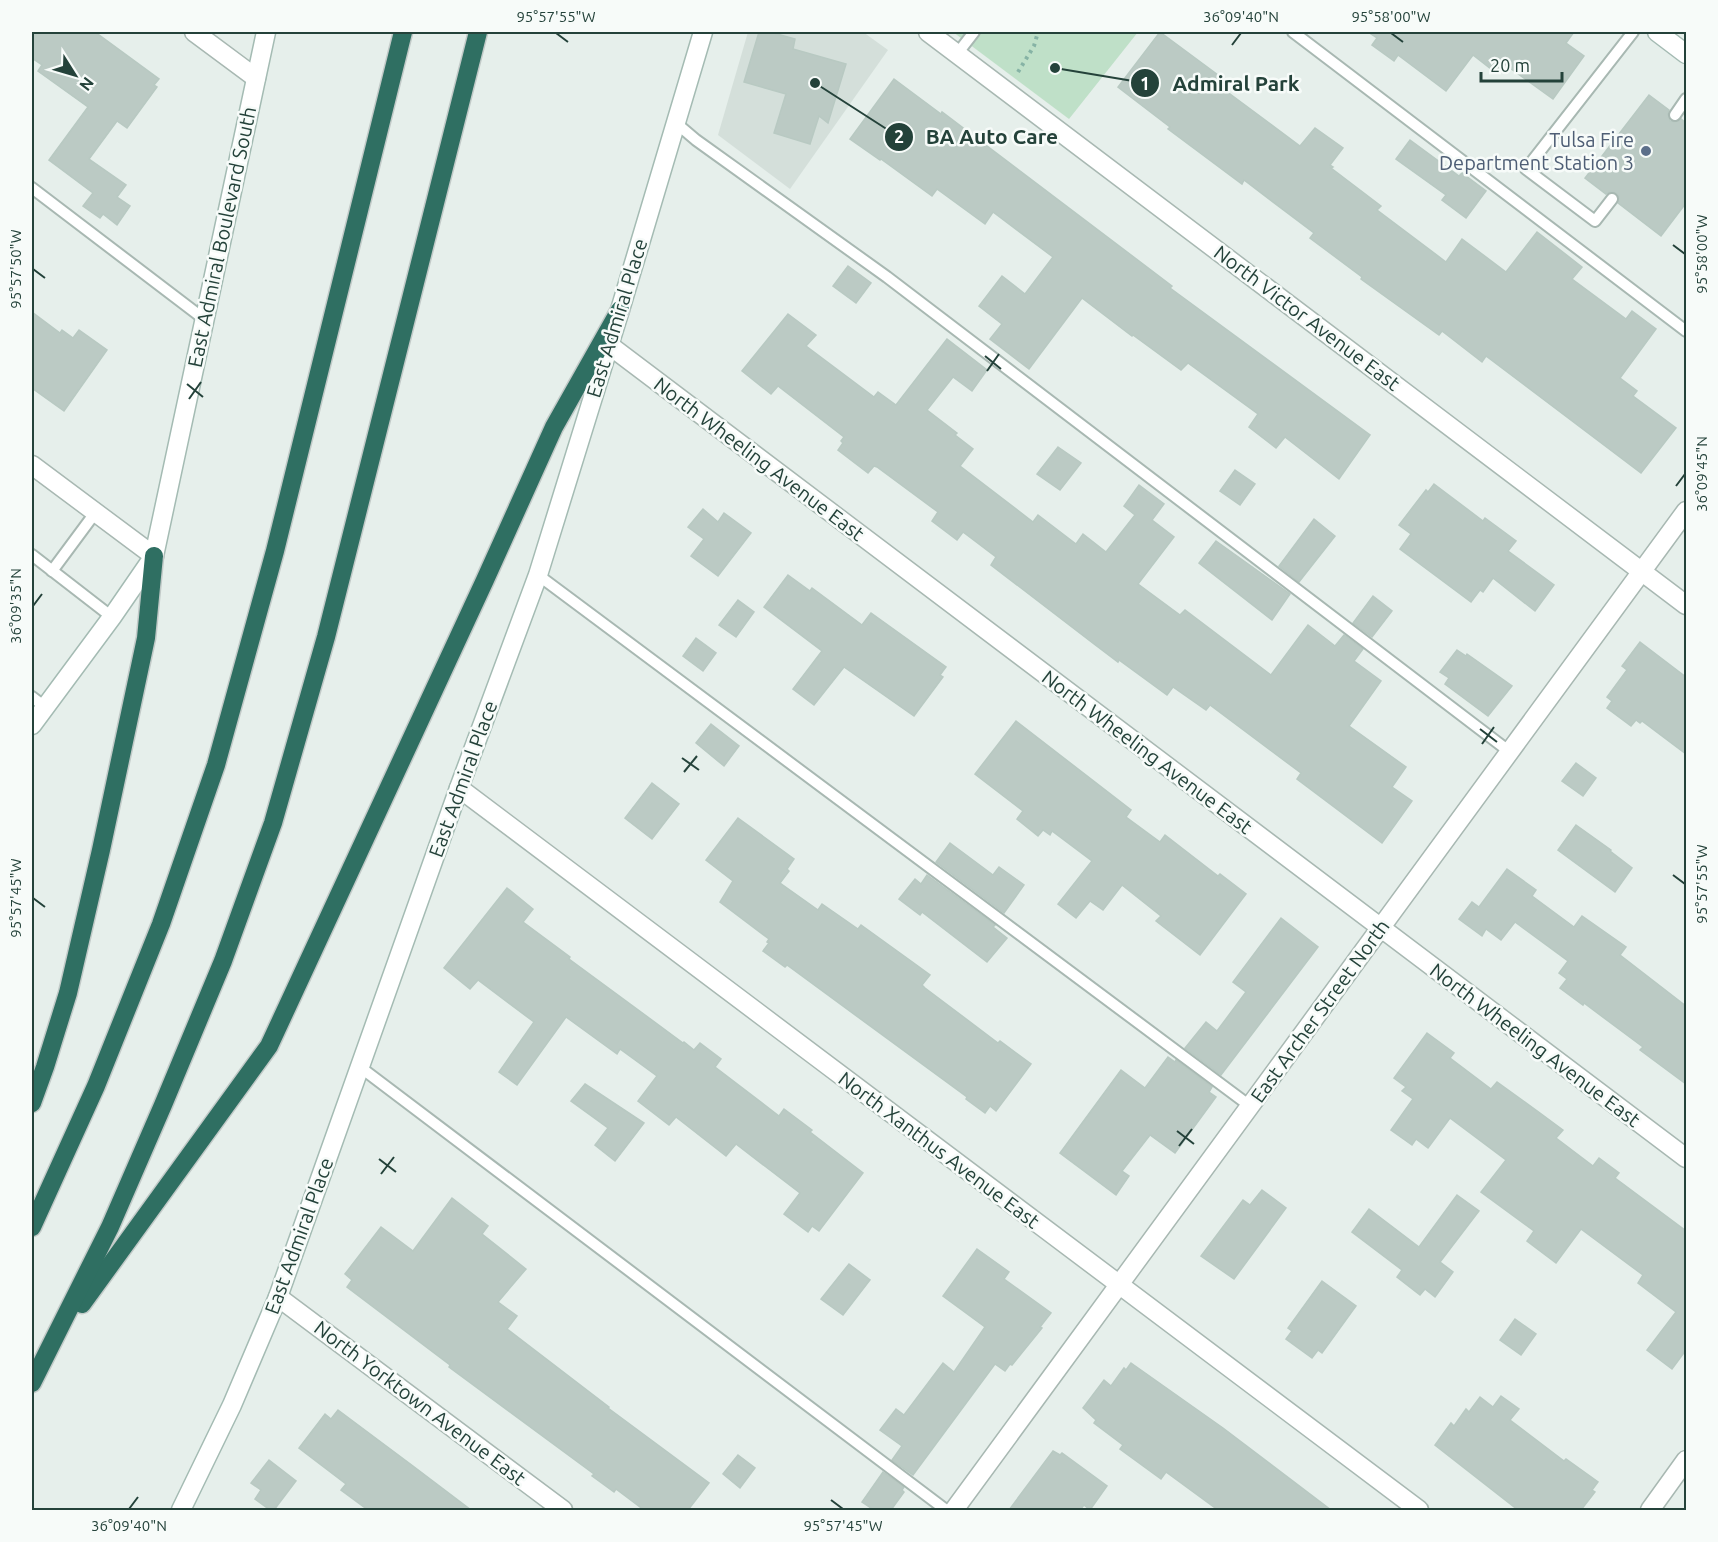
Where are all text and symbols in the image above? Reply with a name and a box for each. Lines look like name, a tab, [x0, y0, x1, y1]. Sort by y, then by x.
text: 95°57'55"W	[516, 8, 596, 25]
text: 36°09'40"N	[1203, 8, 1279, 25]
text: 95°58'00"W	[1351, 8, 1431, 25]
north arrow	[45, 45, 105, 105]
scale bar	[1481, 45, 1562, 83]
text: 20 m	[1490, 55, 1530, 75]
callout: Admiral Park	[1130, 64, 1312, 103]
text: Admiral Park	[1172, 71, 1300, 95]
text: 1	[1140, 73, 1150, 93]
text: N	[76, 74, 98, 94]
street label: East Admiral Boulevard South	[183, 104, 260, 369]
callout: BA Auto Care	[884, 117, 1070, 156]
text: BA Auto Care	[926, 124, 1058, 148]
text: 2	[894, 126, 904, 146]
place label: Tulsa Fire Department Station 3	[1439, 128, 1634, 174]
marker: Tulsa Fire Department Station 3	[1639, 144, 1653, 158]
text: 95°58'00"W	[1693, 214, 1710, 294]
text: 95°57'50"W	[7, 229, 24, 309]
street label: East Admiral Place	[581, 236, 652, 400]
street label: North Victor Avenue East	[1210, 240, 1405, 395]
street label: North Wheeling Avenue East	[650, 372, 869, 545]
text: 36°09'45"N	[1693, 436, 1710, 512]
text: 36°09'35"N	[7, 568, 24, 644]
street label: North Wheeling Avenue East	[1038, 665, 1257, 838]
street label: East Admiral Place	[424, 697, 502, 860]
text: 95°57'55"W	[1693, 844, 1710, 924]
text: 95°57'45"W	[7, 858, 24, 938]
street label: East Archer Street North	[1246, 915, 1394, 1107]
street label: North Wheeling Avenue East	[1426, 958, 1645, 1131]
street label: North Xanthus Avenue East	[834, 1067, 1044, 1233]
street label: East Admiral Place	[260, 1154, 338, 1317]
street label: North Yorktown Avenue East	[310, 1316, 531, 1490]
text: 36°09'40"N	[91, 1517, 167, 1534]
text: 95°57'45"W	[803, 1517, 883, 1534]

